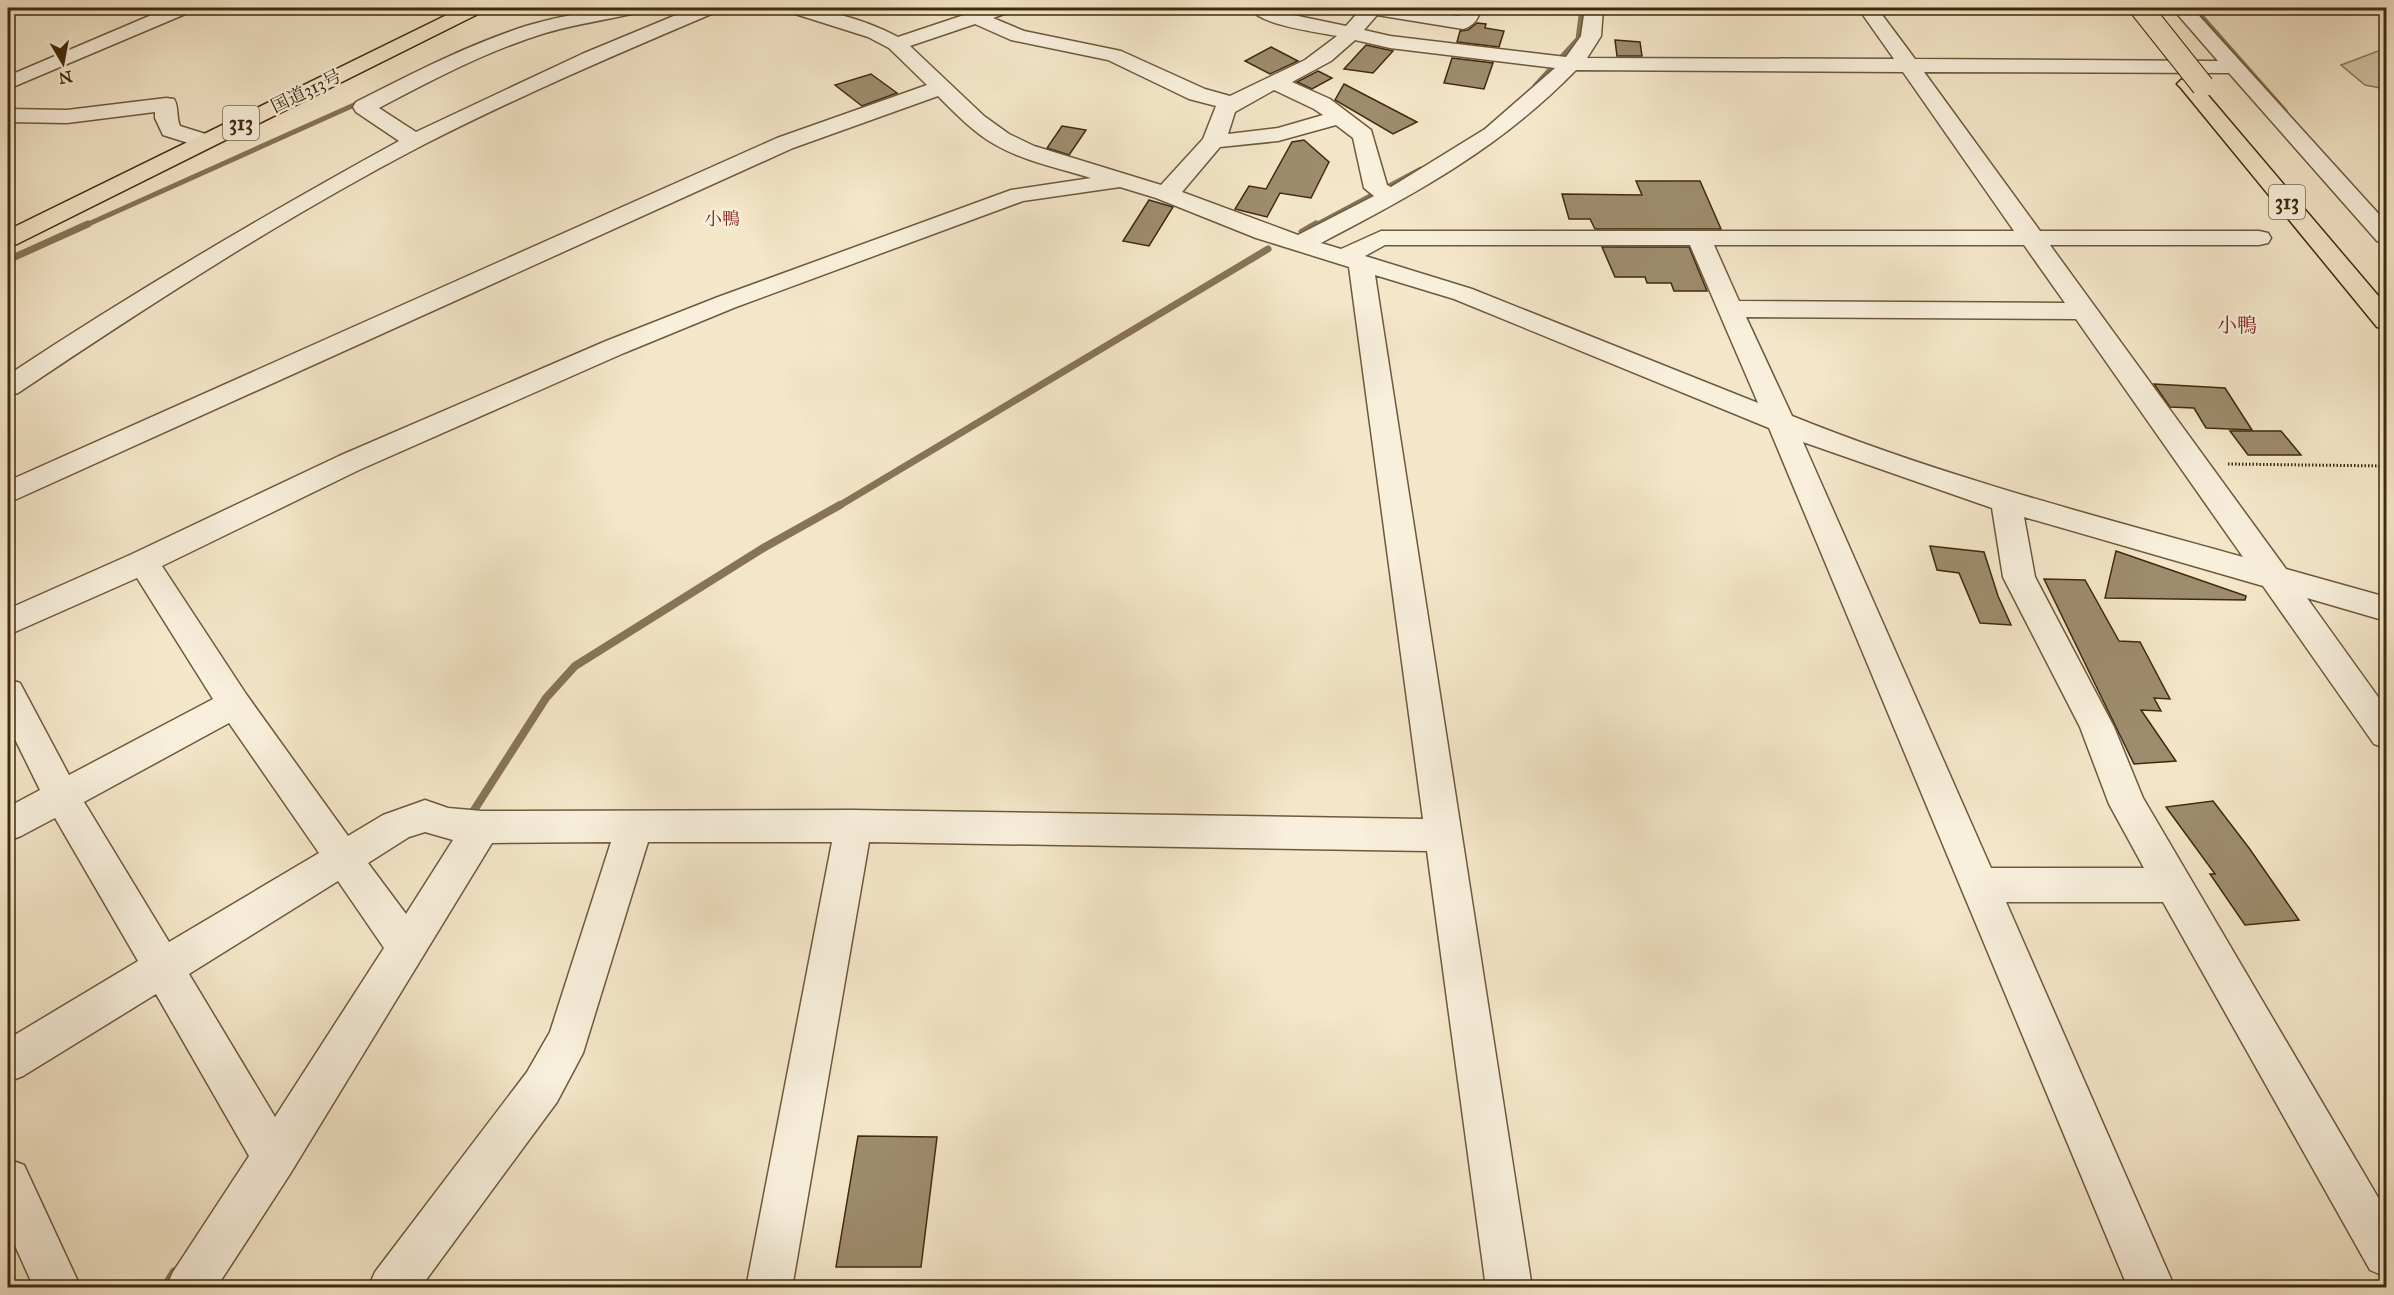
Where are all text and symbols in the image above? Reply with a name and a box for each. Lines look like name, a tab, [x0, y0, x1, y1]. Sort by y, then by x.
north arrow	[33, 33, 93, 93]
street label: 国道313号	[267, 65, 345, 117]
text: N	[57, 67, 74, 88]
road number: 313	[223, 106, 259, 140]
road number: 313	[2269, 185, 2305, 219]
district label: 小鴨	[704, 208, 740, 230]
district label: 小鴨	[2217, 313, 2257, 337]

